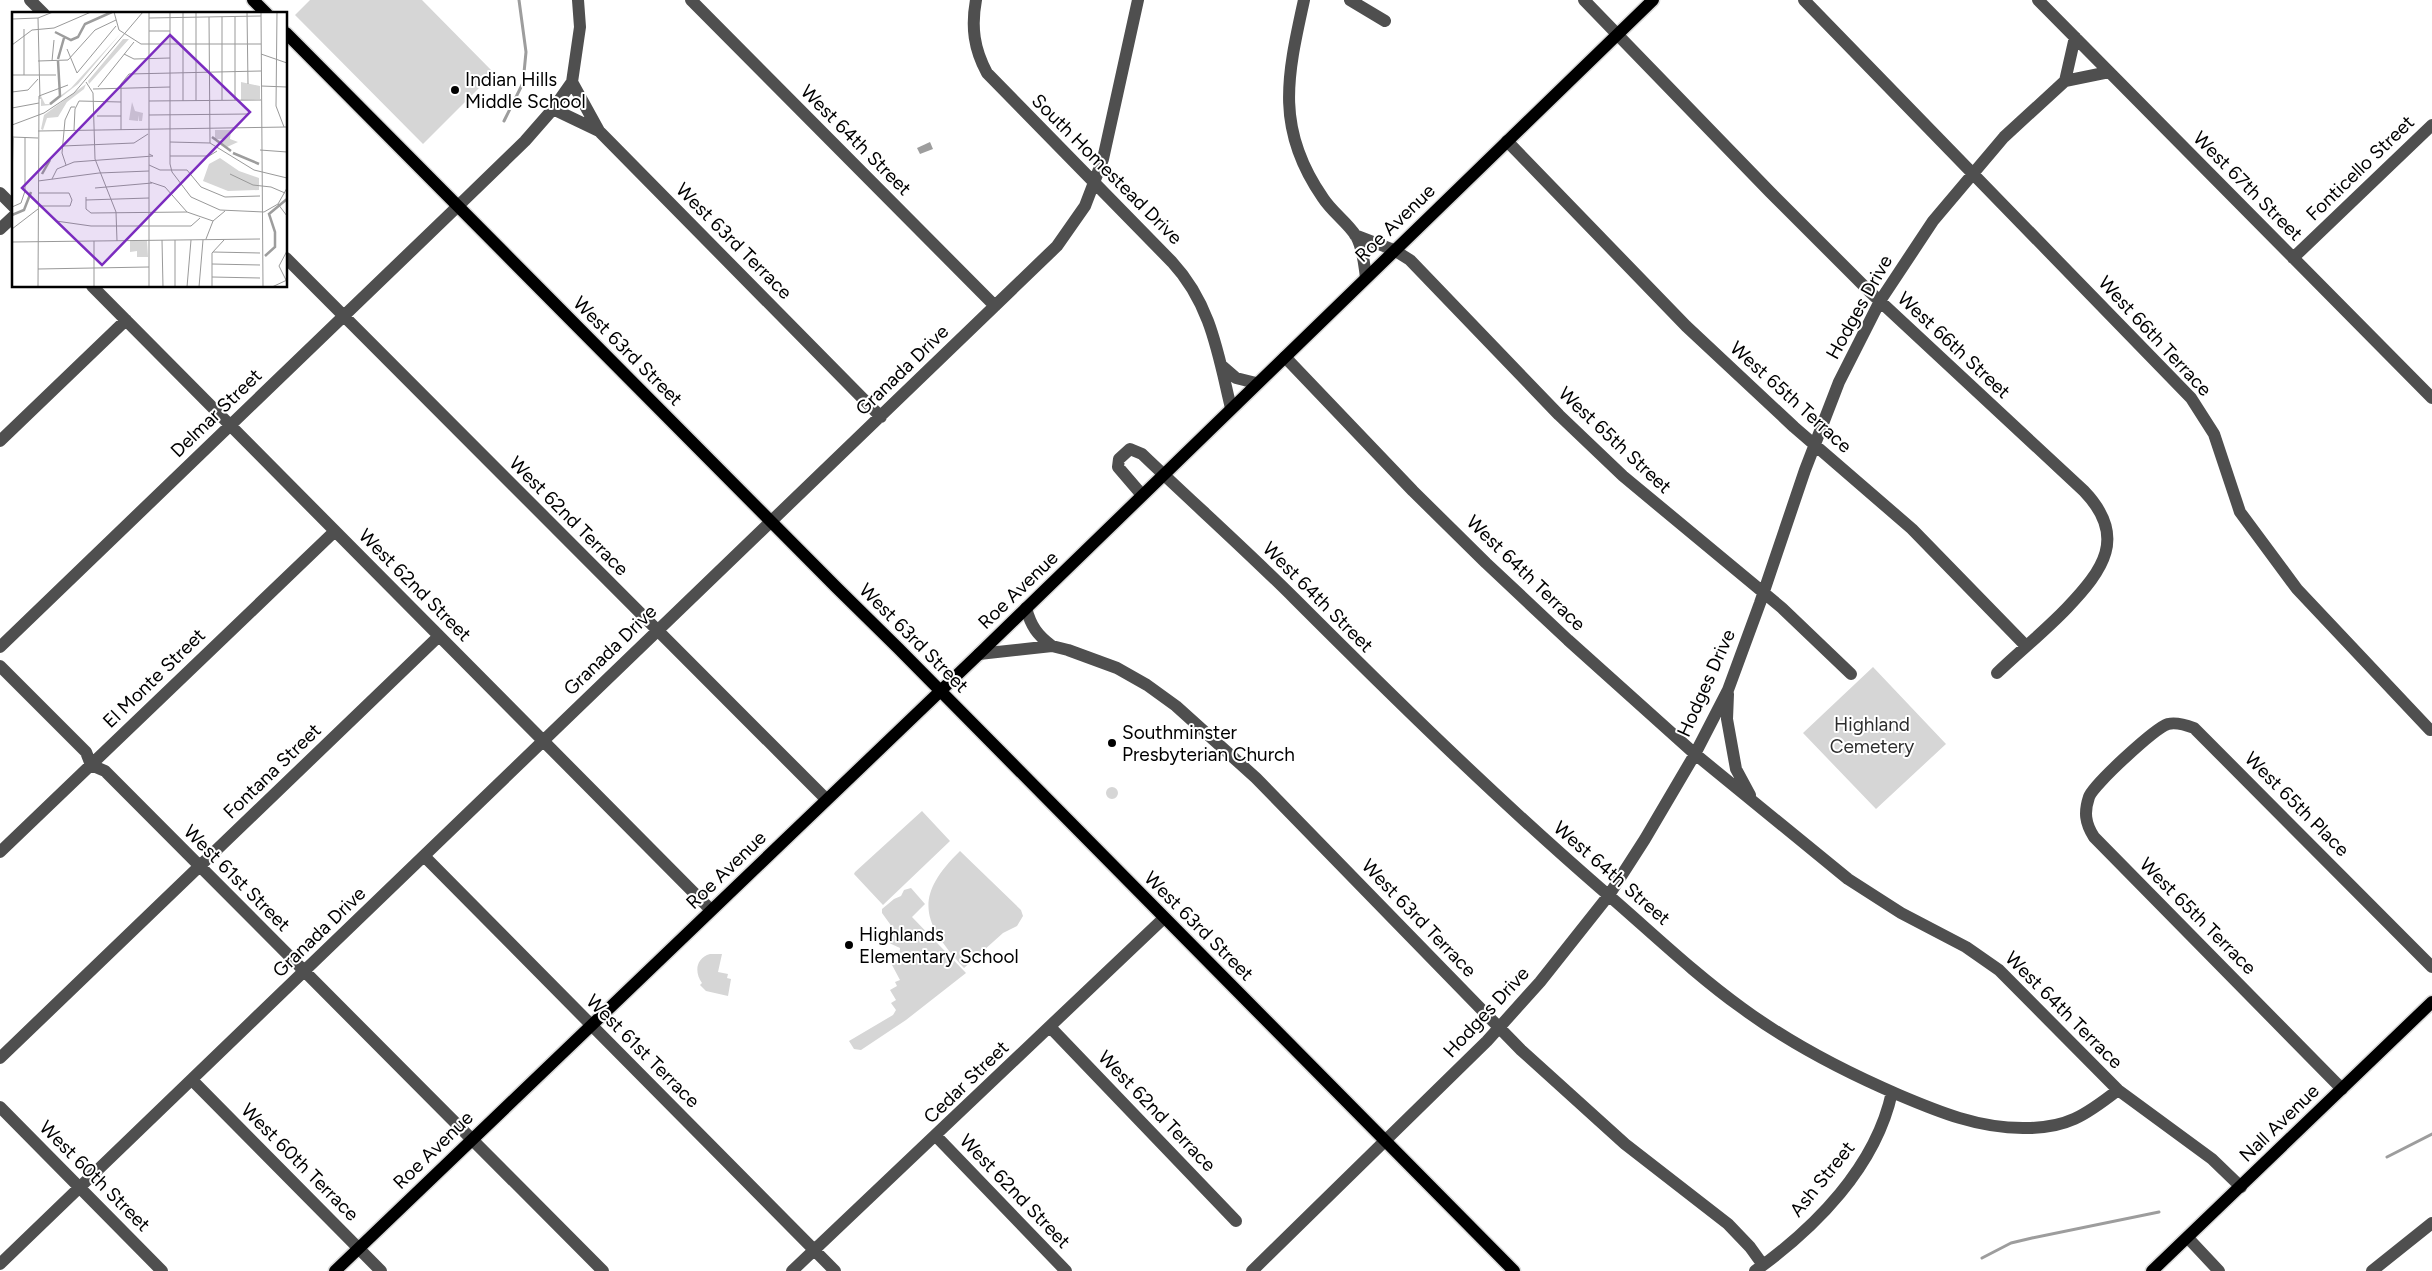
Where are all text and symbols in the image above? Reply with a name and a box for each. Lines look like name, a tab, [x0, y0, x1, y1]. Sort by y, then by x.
inset map	[12, 12, 288, 288]
place label: Indian Hills Middle School	[465, 68, 586, 113]
street label: West 64th Street	[796, 80, 916, 200]
marker: Indian Hills Middle School	[449, 84, 461, 96]
street label: South Homestead Drive	[1027, 89, 1187, 249]
street label: Fonticello Street	[2301, 111, 2419, 225]
street label: West 67th Street	[2189, 127, 2307, 245]
street label: West 63rd Terrace	[671, 178, 797, 304]
street label: Roe Avenue	[1350, 179, 1440, 267]
street label: Hodges Drive	[1821, 251, 1897, 363]
street label: West 66th Terrace	[2094, 271, 2216, 401]
street label: West 66th Street	[1893, 287, 2015, 403]
street label: West 63rd Street	[569, 292, 687, 410]
street label: Granada Drive	[851, 320, 953, 420]
street label: West 65th Terrace	[1725, 336, 1857, 458]
street label: Delmar Street	[166, 364, 266, 462]
street label: West 65th Street	[1554, 382, 1676, 498]
street label: West 62nd Terrace	[505, 452, 633, 580]
street label: West 64th Terrace	[1462, 510, 1590, 636]
street label: West 62nd Street	[354, 524, 476, 646]
street label: West 64th Street	[1258, 537, 1378, 657]
street label: Roe Avenue	[973, 546, 1063, 634]
street label: West 63rd Street	[855, 579, 973, 697]
street label: Granada Drive	[559, 600, 661, 700]
street label: El Monte Street	[98, 623, 210, 733]
street label: Hodges Drive	[1672, 626, 1740, 740]
park label: Highland Cemetery	[1830, 713, 1914, 758]
street label: Fontana Street	[218, 719, 326, 823]
place label: Southminster Presbyterian Church	[1122, 721, 1295, 766]
marker: Southminster Presbyterian Church	[1106, 737, 1118, 749]
street label: West 65th Place	[2240, 747, 2354, 861]
street label: West 64th Street	[1549, 816, 1675, 930]
street label: West 61st Street	[179, 820, 295, 936]
street label: Roe Avenue	[681, 826, 771, 914]
street label: West 65th Terrace	[2135, 853, 2261, 979]
street label: West 63rd Terrace	[1357, 854, 1481, 982]
street label: West 63rd Street	[1140, 867, 1258, 985]
street label: Granada Drive	[268, 882, 370, 982]
place label: Highlands Elementary School	[859, 923, 1019, 968]
marker: Highlands Elementary School	[843, 939, 855, 951]
street label: West 64th Terrace	[2001, 947, 2127, 1073]
street label: Hodges Drive	[1438, 962, 1534, 1062]
street label: West 61st Terrace	[582, 990, 704, 1112]
street label: Cedar Street	[919, 1036, 1013, 1128]
street label: West 62nd Terrace	[1093, 1046, 1221, 1176]
street label: Nall Avenue	[2234, 1079, 2324, 1167]
street label: West 60th Terrace	[236, 1098, 364, 1226]
street label: Roe Avenue	[388, 1106, 478, 1194]
street label: West 60th Street	[35, 1116, 155, 1236]
street label: West 62nd Street	[955, 1129, 1075, 1253]
street label: Ash Street	[1785, 1137, 1859, 1221]

